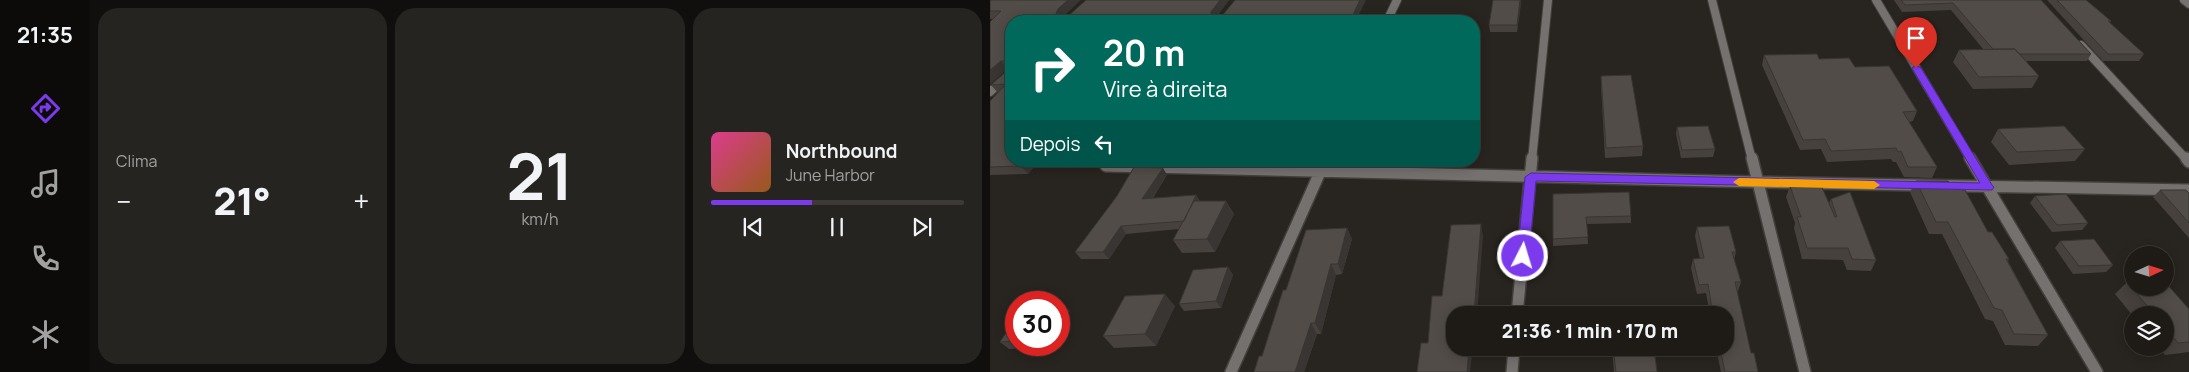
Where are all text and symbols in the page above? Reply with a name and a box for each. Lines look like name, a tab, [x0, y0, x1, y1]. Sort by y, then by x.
pin	[1895, 17, 1937, 68]
text: 21:35	[17, 20, 73, 50]
icon: arrive	[1902, 24, 1930, 52]
text: 20 m	[1103, 29, 1185, 77]
icon: right	[1020, 35, 1085, 100]
text: Vire à direita	[1103, 74, 1227, 104]
icon: directions	[28, 91, 63, 126]
icon: left	[1090, 130, 1118, 158]
text: 21	[506, 131, 574, 220]
text: Depois	[1020, 131, 1080, 157]
text: Northbound	[786, 138, 898, 164]
text: Clima	[116, 150, 157, 172]
text: June Harbor	[786, 164, 875, 186]
icon: music	[28, 166, 63, 201]
text: 21°	[213, 174, 271, 226]
text: −	[116, 182, 131, 220]
text: +	[353, 182, 369, 220]
text: km/h	[521, 208, 559, 230]
icon: previous	[739, 213, 767, 241]
icon: pause	[823, 213, 851, 241]
icon: next	[908, 213, 936, 241]
position arrow	[1496, 229, 1548, 281]
icon: phone	[28, 241, 63, 276]
north arrow	[2124, 246, 2174, 296]
map controls	[2124, 246, 2174, 356]
speed limit sign: 30	[1005, 291, 1070, 356]
button: layers	[2124, 306, 2174, 356]
icon: climate	[28, 317, 63, 352]
text: 21:36 · 1 min · 170 m	[1502, 318, 1678, 344]

